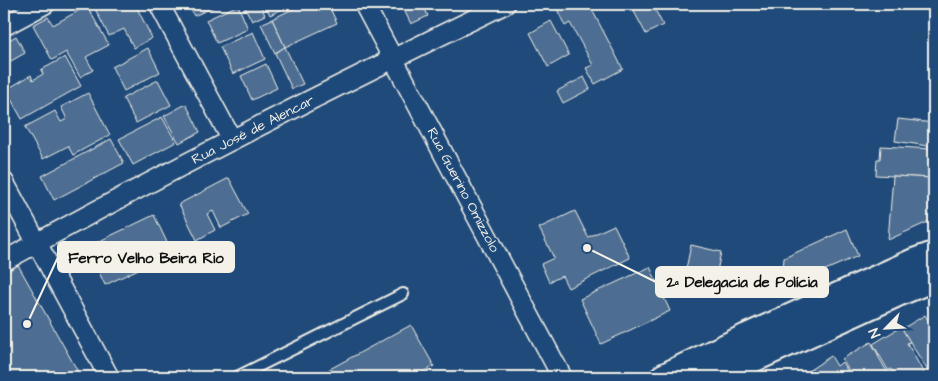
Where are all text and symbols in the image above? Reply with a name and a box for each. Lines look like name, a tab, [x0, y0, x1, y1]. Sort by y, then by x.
street label: Rua José de Alencar	[188, 90, 318, 170]
street label: Rua Guerino Omizzolo	[422, 124, 504, 256]
callout: Ferro Velho Beira Rio	[58, 242, 234, 272]
text: Ferro Velho Beira Rio	[68, 248, 224, 269]
callout: 2ª Delegacia de Polícia	[656, 267, 828, 297]
text: 2ª Delegacia de Polícia	[665, 272, 818, 295]
north arrow	[860, 304, 910, 354]
text: N	[864, 325, 886, 341]

